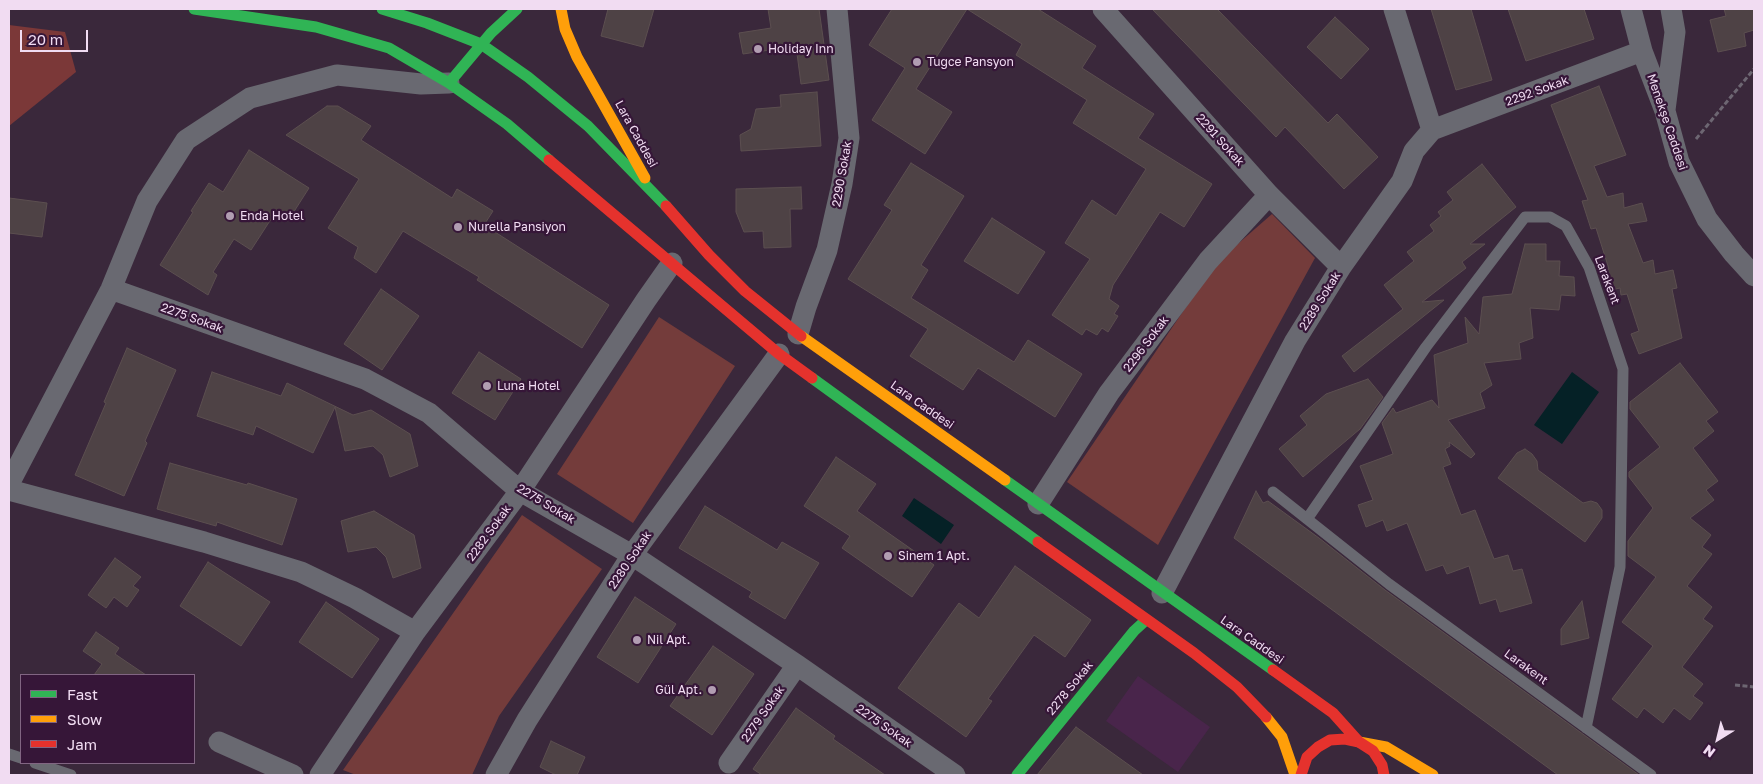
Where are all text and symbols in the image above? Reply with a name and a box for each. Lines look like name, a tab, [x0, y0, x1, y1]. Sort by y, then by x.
scale bar	[22, 20, 90, 52]
text: 20 m	[28, 30, 63, 48]
place label: Holiday Inn	[768, 42, 834, 56]
marker: Holiday Inn	[752, 43, 764, 55]
place label: Tugce Pansyon	[927, 55, 1014, 69]
marker: Tugce Pansyon	[911, 56, 923, 68]
street label: Menekşe Caddesi	[1644, 72, 1690, 172]
street label: 2292 Sokak	[1503, 73, 1571, 109]
street label: Lara Caddesi	[612, 98, 660, 170]
street label: 2291 Sokak	[1193, 111, 1247, 169]
street label: 2290 Sokak	[829, 140, 855, 208]
place label: Enda Hotel	[240, 209, 304, 223]
marker: Enda Hotel	[224, 210, 236, 222]
place label: Nurella Pansiyon	[468, 220, 566, 234]
marker: Nurella Pansiyon	[452, 221, 464, 233]
street label: Larakent	[1591, 254, 1623, 306]
street label: 2289 Sokak	[1296, 269, 1344, 333]
street label: 2275 Sokak	[159, 300, 225, 336]
street label: 2296 Sokak	[1120, 313, 1172, 375]
street label: Lara Caddesi	[887, 378, 957, 432]
place label: Luna Hotel	[497, 379, 560, 393]
marker: Luna Hotel	[481, 380, 493, 392]
street label: 2275 Sokak	[514, 481, 578, 527]
street label: 2282 Sokak	[464, 502, 514, 564]
street label: 2280 Sokak	[605, 528, 655, 592]
place label: Sinem 1 Apt.	[898, 549, 970, 563]
marker: Sinem 1 Apt.	[882, 550, 894, 562]
street label: Lara Caddesi	[1217, 613, 1287, 667]
place label: Nil Apt.	[647, 633, 690, 647]
marker: Nil Apt.	[631, 634, 643, 646]
street label: Larakent	[1501, 646, 1551, 688]
street label: 2278 Sokak	[1044, 658, 1096, 718]
legend	[20, 674, 195, 764]
place label: Ğül Apt.	[655, 683, 702, 697]
street label: 2279 Sokak	[738, 683, 788, 745]
marker: Ğül Apt.	[706, 684, 718, 696]
text: Fast	[67, 685, 98, 703]
street label: 2275 Sokak	[853, 701, 915, 751]
text: Slow	[67, 710, 102, 728]
north arrow	[1693, 714, 1743, 764]
text: Jam	[67, 735, 97, 753]
text: N	[1700, 742, 1718, 762]

